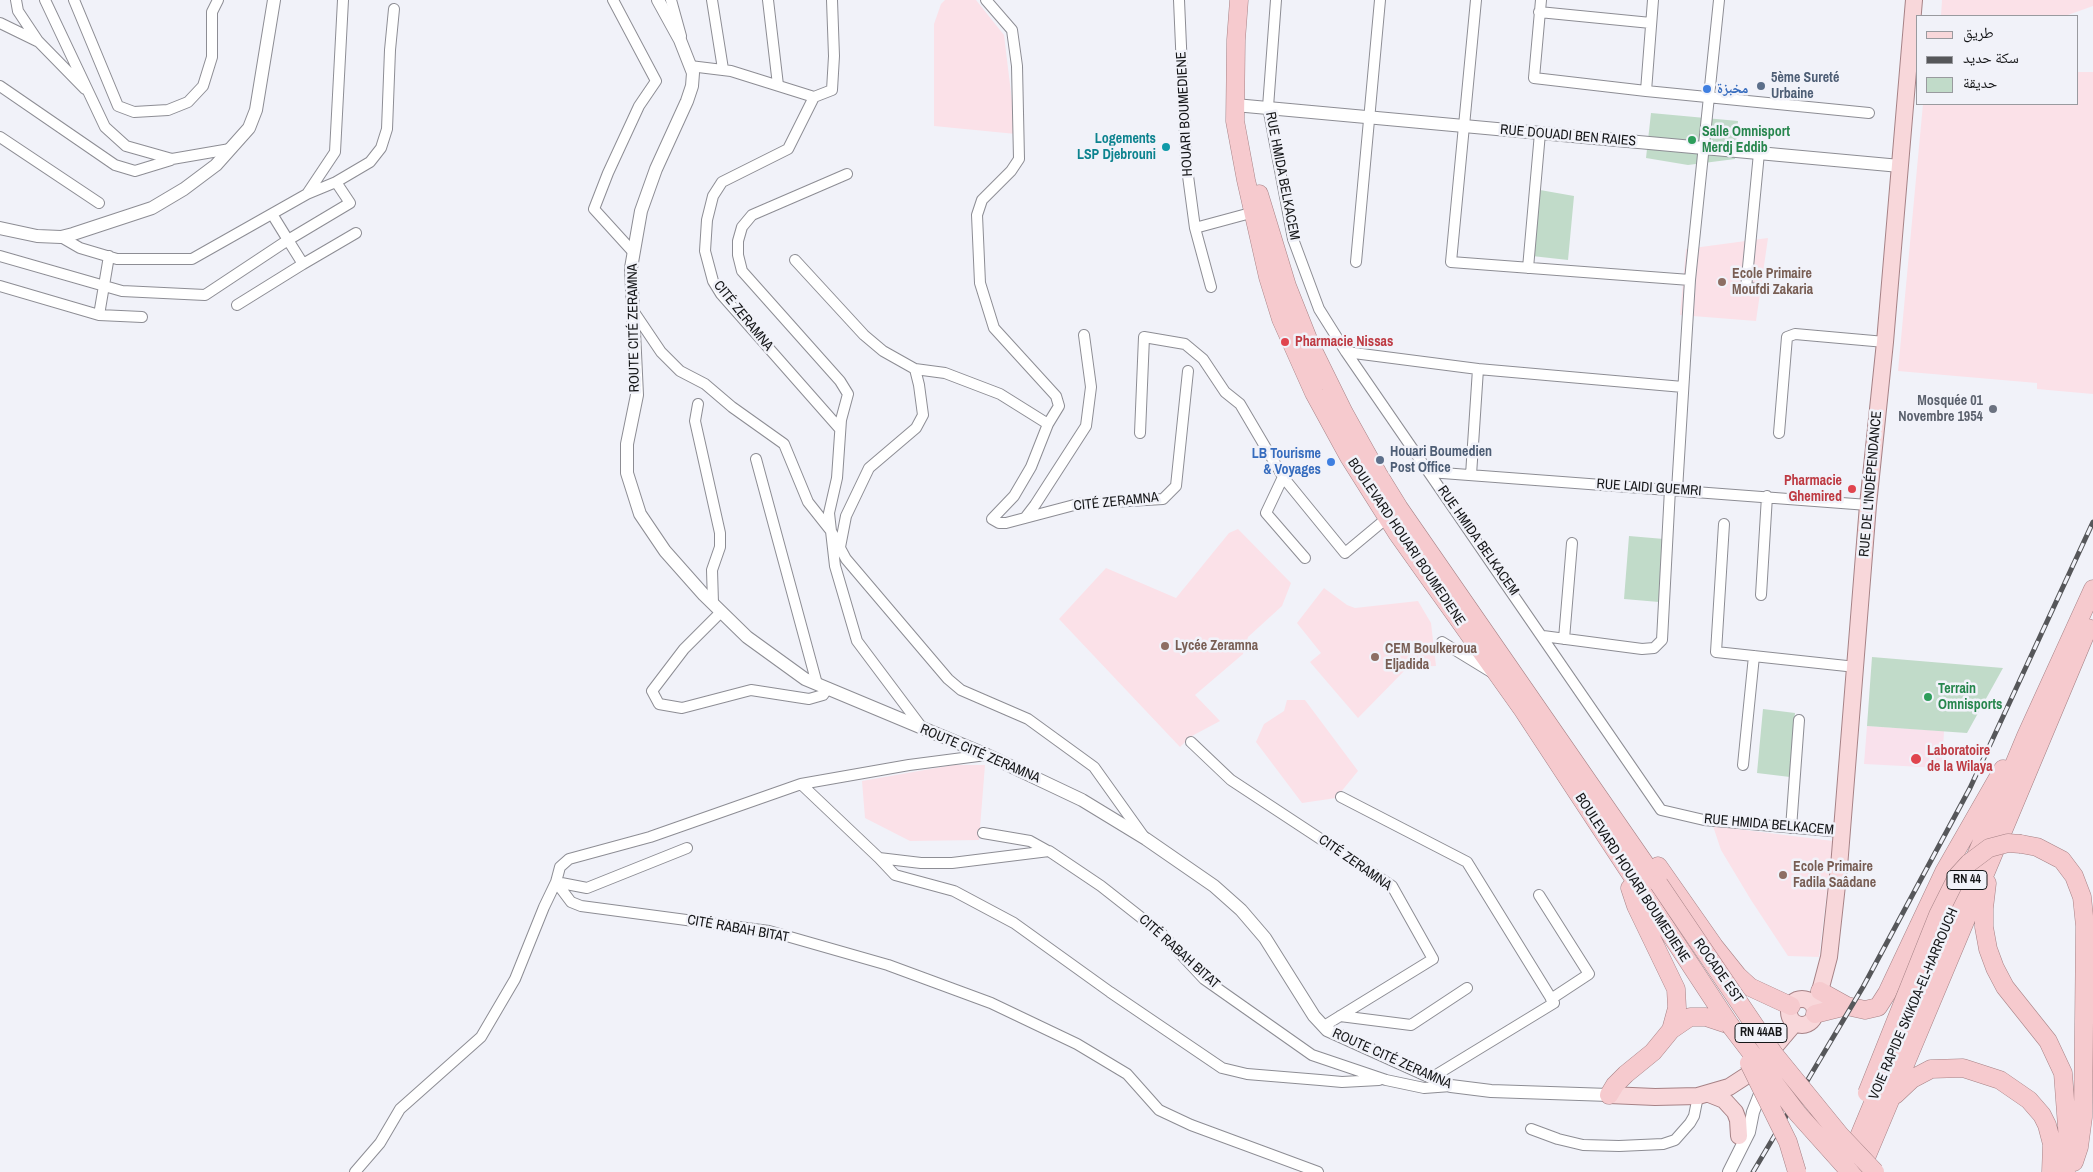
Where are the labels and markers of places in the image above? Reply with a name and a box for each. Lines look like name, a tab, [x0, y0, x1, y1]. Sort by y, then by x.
place label: 5ème Sureté Urbaine	[1771, 70, 1839, 102]
marker: 5ème Sureté Urbaine	[1755, 80, 1767, 92]
place label: مخبزة	[1717, 81, 1748, 97]
marker: مخبزة	[1701, 83, 1713, 95]
place label: Salle Omnisport Merdj Eddib	[1702, 124, 1790, 156]
place label: Logements LSP Djebrouni	[1077, 131, 1156, 164]
marker: Salle Omnisport Merdj Eddib	[1686, 134, 1698, 146]
marker: Logements LSP Djebrouni	[1160, 141, 1172, 153]
place label: Ecole Primaire Moufdi Zakaria	[1732, 266, 1813, 298]
marker: Ecole Primaire Moufdi Zakaria	[1716, 276, 1728, 288]
place label: Pharmacie Nissas	[1295, 334, 1393, 350]
marker: Pharmacie Nissas	[1279, 336, 1291, 348]
place label: Mosquée 01 Novembre 1954	[1898, 393, 1983, 426]
marker: Mosquée 01 Novembre 1954	[1987, 403, 1999, 415]
place label: Houari Boumedien Post Office	[1390, 444, 1492, 477]
place label: LB Tourisme & Voyages	[1252, 446, 1321, 478]
marker: Houari Boumedien Post Office	[1374, 454, 1386, 466]
marker: LB Tourisme & Voyages	[1325, 456, 1337, 468]
place label: Pharmacie Ghemired	[1784, 473, 1842, 506]
marker: Pharmacie Ghemired	[1846, 483, 1858, 495]
place label: Lycée Zeramna	[1175, 638, 1258, 654]
marker: Lycée Zeramna	[1159, 640, 1171, 652]
place label: CEM Boulkeroua Eljadida	[1385, 641, 1477, 674]
marker: CEM Boulkeroua Eljadida	[1369, 651, 1381, 663]
place label: Terrain Omnisports	[1938, 681, 2002, 714]
marker: Terrain Omnisports	[1922, 691, 1934, 703]
place label: Laboratoire de la Wilaya	[1927, 743, 1993, 776]
marker: Laboratoire de la Wilaya	[1909, 752, 1923, 766]
place label: Ecole Primaire Fadila Saâdane	[1793, 859, 1876, 892]
marker: Ecole Primaire Fadila Saâdane	[1777, 869, 1789, 881]

